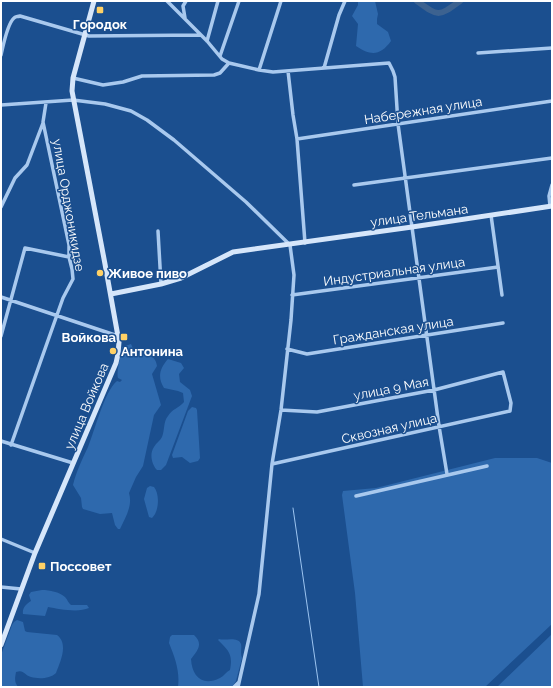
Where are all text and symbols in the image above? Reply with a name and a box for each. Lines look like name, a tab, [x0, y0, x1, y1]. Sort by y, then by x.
marker: Городок	[95, 5, 105, 15]
place label: Городок	[73, 17, 128, 32]
street label: Набережная улица	[363, 94, 483, 127]
street label: улица Орджоникидзе	[49, 138, 88, 273]
street label: улица Тельмана	[369, 201, 469, 230]
street label: Индустриальная улица	[322, 254, 466, 289]
place label: Живое пиво	[108, 266, 187, 281]
marker: Живое пиво	[95, 268, 105, 278]
street label: Гражданская улица	[332, 314, 454, 347]
place label: Войкова	[62, 330, 117, 345]
marker: Войкова	[119, 332, 129, 342]
place label: Антонина	[121, 344, 184, 359]
marker: Антонина	[108, 346, 118, 356]
street label: улица Войкова	[62, 361, 111, 452]
street label: улица 9 Мая	[352, 374, 430, 403]
street label: Сквозная улица	[340, 410, 438, 447]
place label: Поссовет	[50, 559, 112, 574]
marker: Поссовет	[37, 561, 47, 571]

